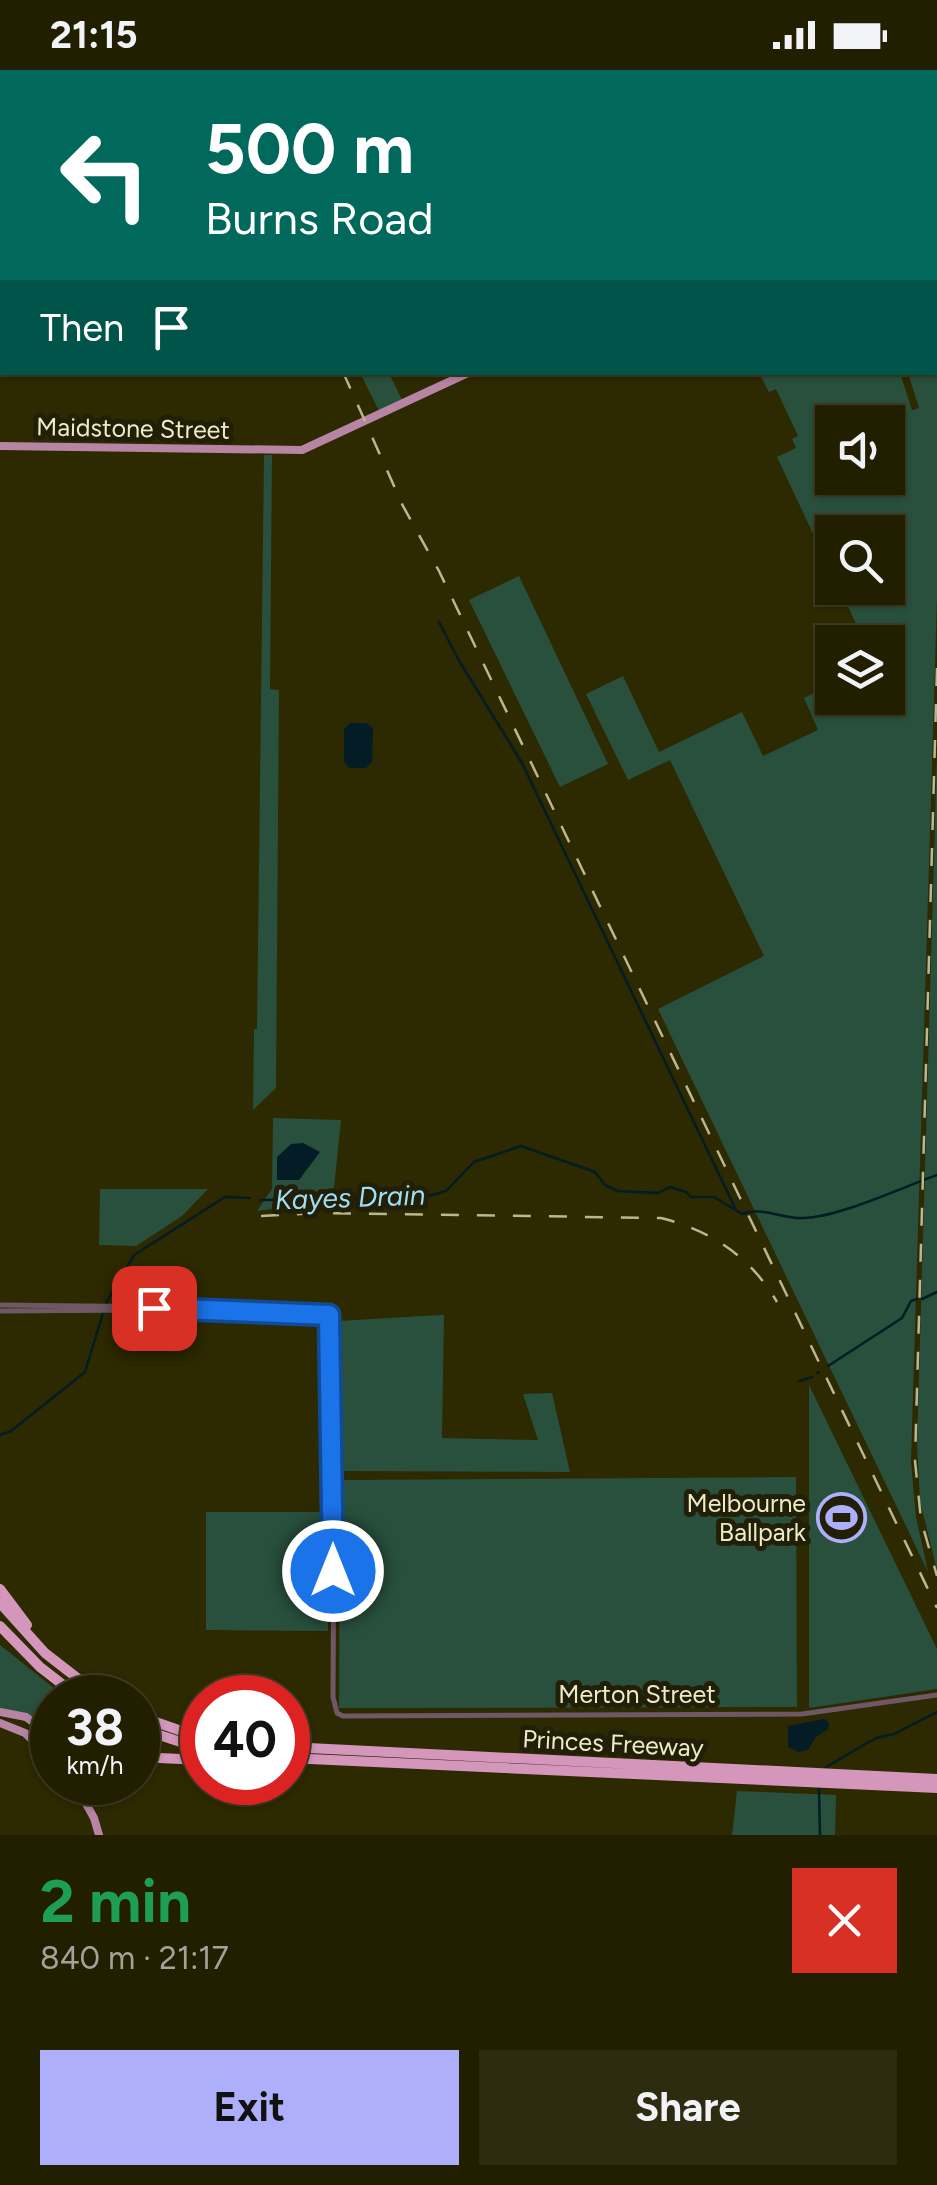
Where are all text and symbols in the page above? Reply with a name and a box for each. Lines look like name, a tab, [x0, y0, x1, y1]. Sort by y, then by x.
text: 21:15	[50, 12, 138, 58]
text: 500 m	[205, 106, 414, 191]
icon: left	[40, 110, 170, 240]
text: Burns Road	[205, 191, 434, 245]
icon: arrive	[144, 300, 199, 355]
text: Then	[40, 305, 124, 351]
map controls	[815, 405, 905, 715]
button: sound	[815, 405, 905, 495]
street label: Maidstone Street	[36, 411, 230, 445]
button: search	[815, 515, 905, 605]
button: layers	[815, 625, 905, 715]
water label: Kayes Drain	[274, 1177, 426, 1217]
pin	[112, 1266, 197, 1351]
icon: arrive	[127, 1281, 182, 1336]
place label: Melbourne Ballpark	[687, 1488, 807, 1547]
sports icon: Melbourne Ballpark	[815, 1491, 867, 1543]
position arrow	[281, 1519, 385, 1623]
speed limit sign: 40	[180, 1675, 310, 1805]
street label: Merton Street	[558, 1679, 716, 1709]
text: 38	[66, 1697, 124, 1758]
street label: Princes Freeway	[522, 1723, 704, 1763]
text: km/h	[66, 1750, 124, 1780]
text: 2 min	[40, 1865, 191, 1937]
button: close	[792, 1868, 897, 1973]
text: 840 m · 21:17	[40, 1939, 229, 1977]
button: Exit	[40, 2050, 459, 2165]
button: Share	[479, 2050, 897, 2165]

